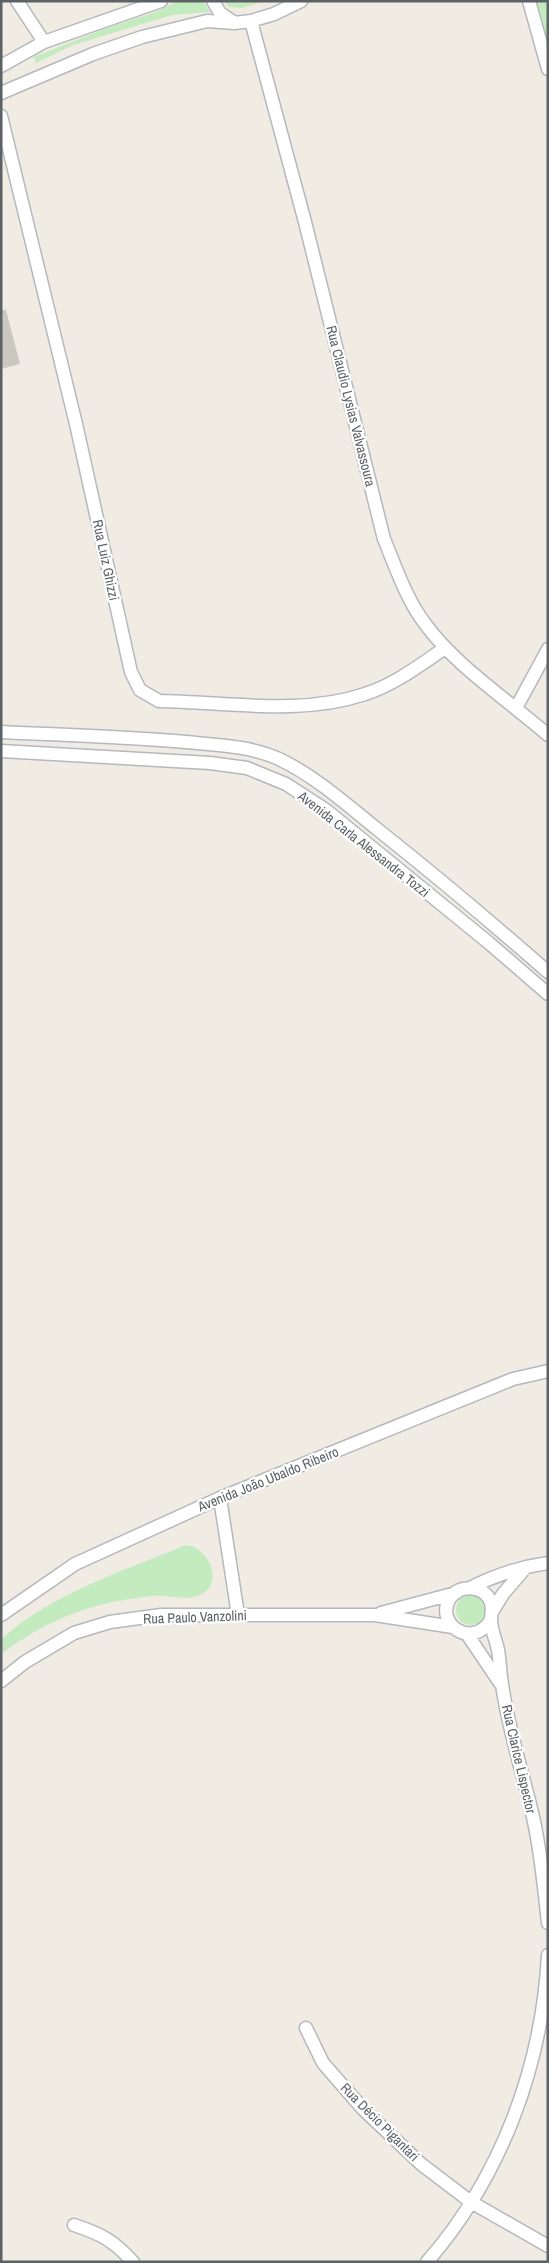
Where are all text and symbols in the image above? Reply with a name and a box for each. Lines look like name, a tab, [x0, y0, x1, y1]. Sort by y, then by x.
street label: Rua Claudio Lysias Valvassoura	[322, 324, 380, 489]
street label: Rua Luiz Ghizzi	[89, 518, 123, 602]
street label: Avenida Carla Alessandra Tozzi	[294, 786, 434, 901]
street label: Avenida João Ubaldo Ribeiro	[194, 1442, 341, 1516]
street label: Rua Paulo Vanzolini	[143, 1606, 247, 1628]
street label: Rua Clarice Lispector	[498, 1703, 540, 1815]
street label: Rua Décio Pigantari	[337, 2079, 423, 2165]

